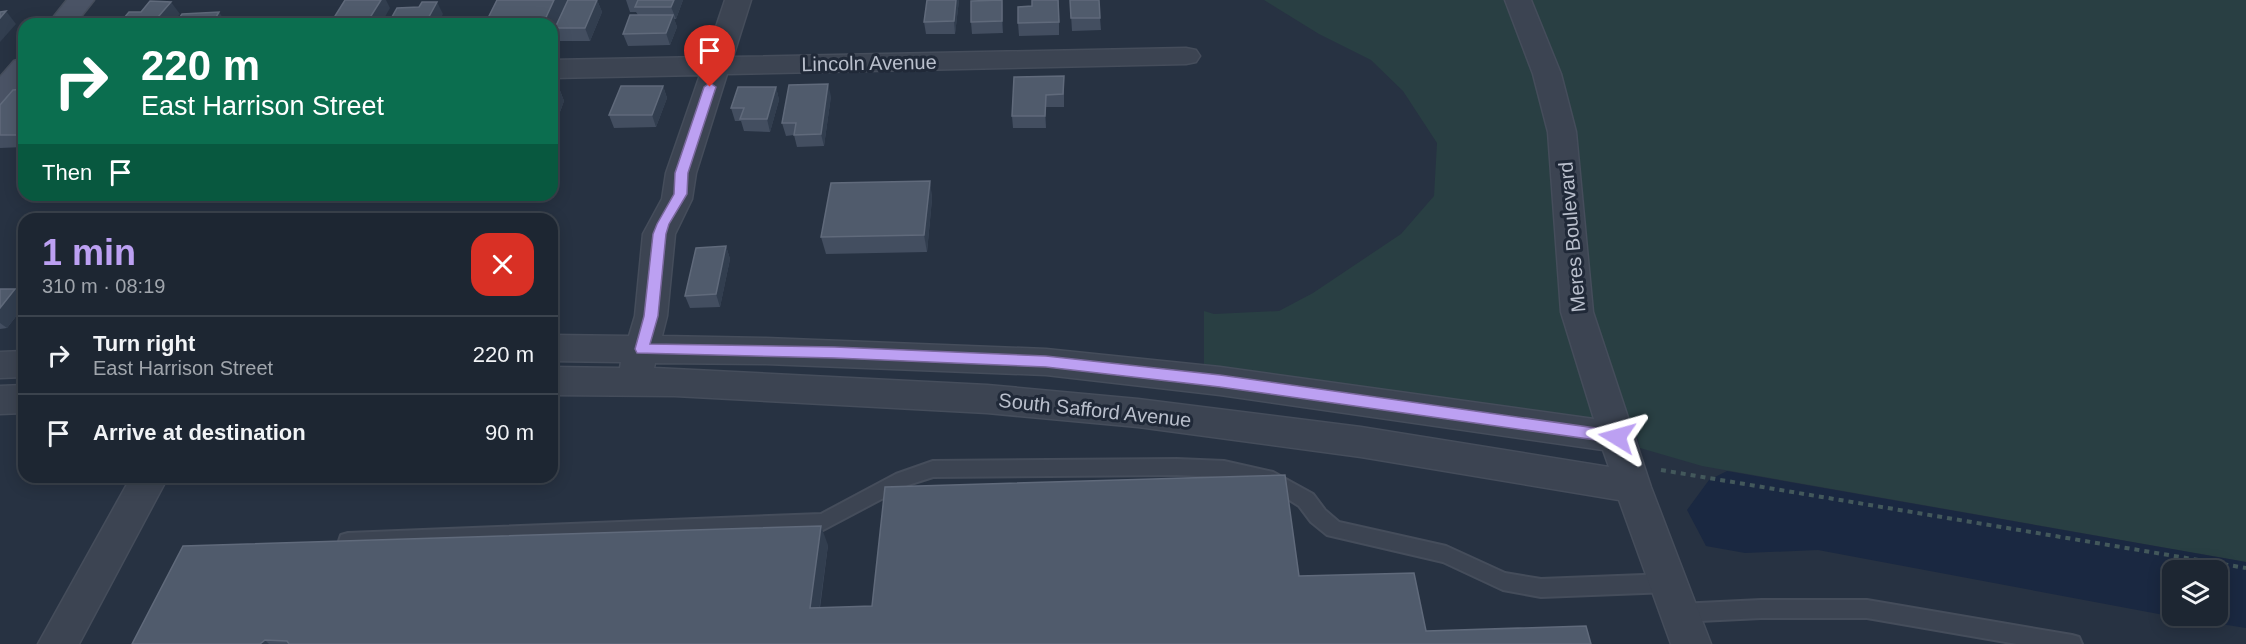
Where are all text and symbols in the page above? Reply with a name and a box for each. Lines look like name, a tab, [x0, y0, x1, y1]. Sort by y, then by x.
pin	[684, 25, 735, 87]
icon: arrive	[693, 34, 726, 67]
icon: right	[42, 42, 120, 120]
text: 220 m	[141, 42, 260, 89]
street label: Lincoln Avenue	[801, 51, 937, 75]
text: East Harrison Street	[141, 91, 384, 121]
icon: arrive	[104, 156, 137, 189]
text: Then	[42, 160, 92, 185]
street label: Meres Boulevard	[1554, 161, 1590, 313]
text: 1 min	[42, 232, 136, 273]
button: close	[471, 233, 534, 296]
text: 310 m · 08:19	[42, 275, 165, 297]
text: Turn right	[93, 331, 195, 356]
icon: right	[42, 339, 75, 372]
text: 220 m	[473, 342, 534, 367]
text: East Harrison Street	[93, 357, 273, 379]
street label: South Safford Avenue	[997, 389, 1193, 431]
position arrow	[1585, 405, 1649, 469]
icon: arrive	[42, 417, 75, 450]
text: Arrive at destination	[93, 420, 306, 445]
text: 90 m	[485, 420, 534, 445]
map controls	[2162, 560, 2228, 626]
button: layers	[2162, 560, 2228, 626]

